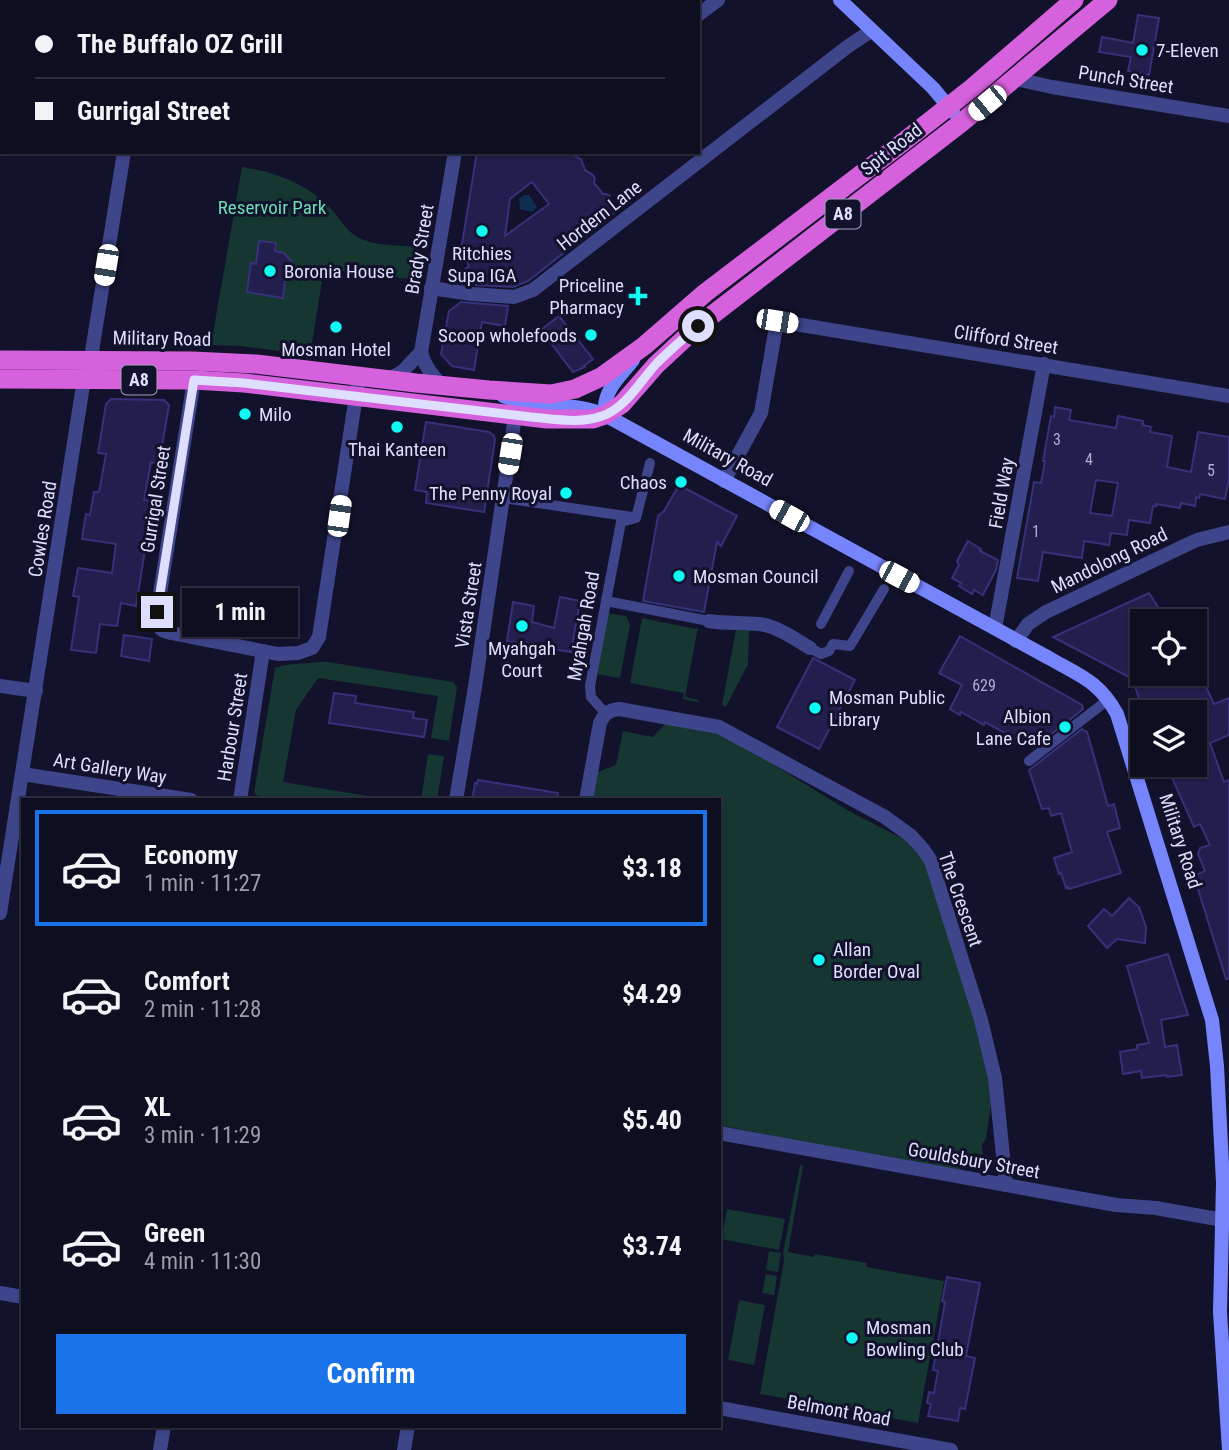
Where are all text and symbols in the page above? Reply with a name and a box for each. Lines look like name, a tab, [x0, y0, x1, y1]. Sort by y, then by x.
text: The Buffalo OZ Grill	[77, 29, 283, 59]
place label: 7-Eleven	[1156, 39, 1219, 62]
marker: 7-Eleven	[1134, 42, 1150, 58]
street label: Punch Street	[1077, 61, 1175, 98]
car	[965, 82, 1010, 124]
text: Gurrigal Street	[77, 96, 230, 126]
street label: Spit Road	[856, 118, 927, 181]
street label: Hordern Lane	[552, 175, 646, 256]
park label: Reservoir Park	[218, 196, 327, 219]
road number: A8	[826, 200, 860, 229]
street label: Brady Street	[400, 202, 439, 296]
marker: Ritchies Supa IGA	[474, 223, 490, 239]
place label: Ritchies Supa IGA	[448, 242, 516, 287]
car	[93, 243, 120, 287]
place label: Boronia House	[284, 260, 394, 283]
marker: Boronia House	[262, 263, 278, 279]
place label: Priceline Pharmacy	[549, 274, 624, 319]
marker: Priceline Pharmacy	[630, 288, 646, 304]
car	[755, 307, 800, 335]
route start	[682, 310, 714, 342]
marker: Mosman Hotel	[328, 319, 344, 335]
street label: Clifford Street	[952, 320, 1060, 359]
place label: Scoop wholefoods	[438, 324, 577, 347]
street label: Military Road	[113, 326, 211, 351]
marker: Scoop wholefoods	[583, 327, 599, 343]
place label: Mosman Hotel	[281, 338, 391, 361]
road number: A8	[122, 366, 156, 394]
place label: Milo	[259, 403, 292, 426]
marker: Milo	[237, 406, 253, 422]
marker: Thai Kanteen	[389, 419, 405, 435]
street label: Military Road	[679, 423, 776, 491]
house number: 3	[1053, 430, 1061, 449]
car	[497, 432, 524, 476]
place label: Thai Kanteen	[348, 438, 446, 461]
street label: Gurrigal Street	[136, 444, 175, 554]
house number: 4	[1085, 450, 1093, 469]
street label: Field Way	[984, 456, 1019, 530]
house number: 5	[1207, 461, 1215, 480]
place label: Chaos	[620, 471, 667, 494]
marker: Chaos	[673, 474, 689, 490]
street label: Cowles Road	[24, 479, 61, 579]
place label: The Penny Royal	[429, 482, 552, 505]
marker: The Penny Royal	[558, 485, 574, 501]
car	[326, 494, 353, 538]
car	[766, 497, 813, 535]
house number: 1	[1032, 522, 1040, 541]
street label: Mandolong Road	[1047, 522, 1171, 599]
car	[876, 558, 923, 596]
street label: Vista Street	[450, 560, 487, 650]
place label: Mosman Council	[693, 565, 819, 588]
marker: Mosman Council	[671, 568, 687, 584]
street label: Myahgah Road	[563, 570, 604, 683]
callout: 1 min	[182, 588, 297, 636]
route end	[141, 596, 173, 628]
text: 1 min	[214, 599, 266, 626]
map controls	[1130, 609, 1207, 777]
button: locate	[1130, 609, 1207, 686]
marker: Myahgah Court	[514, 618, 530, 634]
place label: Myahgah Court	[488, 637, 556, 682]
street label: Harbour Street	[213, 671, 252, 783]
house number: 629	[972, 676, 996, 695]
place label: Mosman Public Library	[829, 686, 945, 731]
marker: Mosman Public Library	[807, 700, 823, 716]
button: layers	[1130, 700, 1207, 777]
place label: Albion Lane Cafe	[976, 705, 1051, 750]
marker: Albion Lane Cafe	[1057, 719, 1073, 735]
street label: Art Gallery Way	[52, 748, 168, 789]
street label: Military Road	[1154, 791, 1207, 892]
icon: car	[60, 837, 123, 900]
text: Economy	[144, 840, 238, 870]
street label: The Crescent	[934, 849, 987, 950]
text: $3.18	[622, 853, 682, 883]
text: 1 min · 11:27	[144, 870, 261, 897]
place label: Allan Border Oval	[833, 938, 920, 983]
marker: Allan Border Oval	[811, 952, 827, 968]
icon: car	[60, 963, 123, 1026]
text: Comfort	[144, 966, 230, 996]
text: $4.29	[622, 979, 682, 1009]
text: 2 min · 11:28	[144, 996, 261, 1023]
icon: car	[60, 1089, 123, 1152]
text: XL	[144, 1092, 171, 1122]
text: $5.40	[622, 1105, 682, 1135]
text: 3 min · 11:29	[144, 1122, 261, 1149]
street label: Gouldsbury Street	[906, 1138, 1042, 1183]
icon: car	[60, 1215, 123, 1278]
text: Green	[144, 1218, 205, 1248]
text: $3.74	[622, 1231, 682, 1261]
text: 4 min · 11:30	[144, 1248, 261, 1275]
place label: Mosman Bowling Club	[866, 1316, 964, 1361]
marker: Mosman Bowling Club	[844, 1330, 860, 1346]
button: Confirm	[56, 1334, 686, 1414]
street label: Belmont Road	[785, 1390, 893, 1431]

